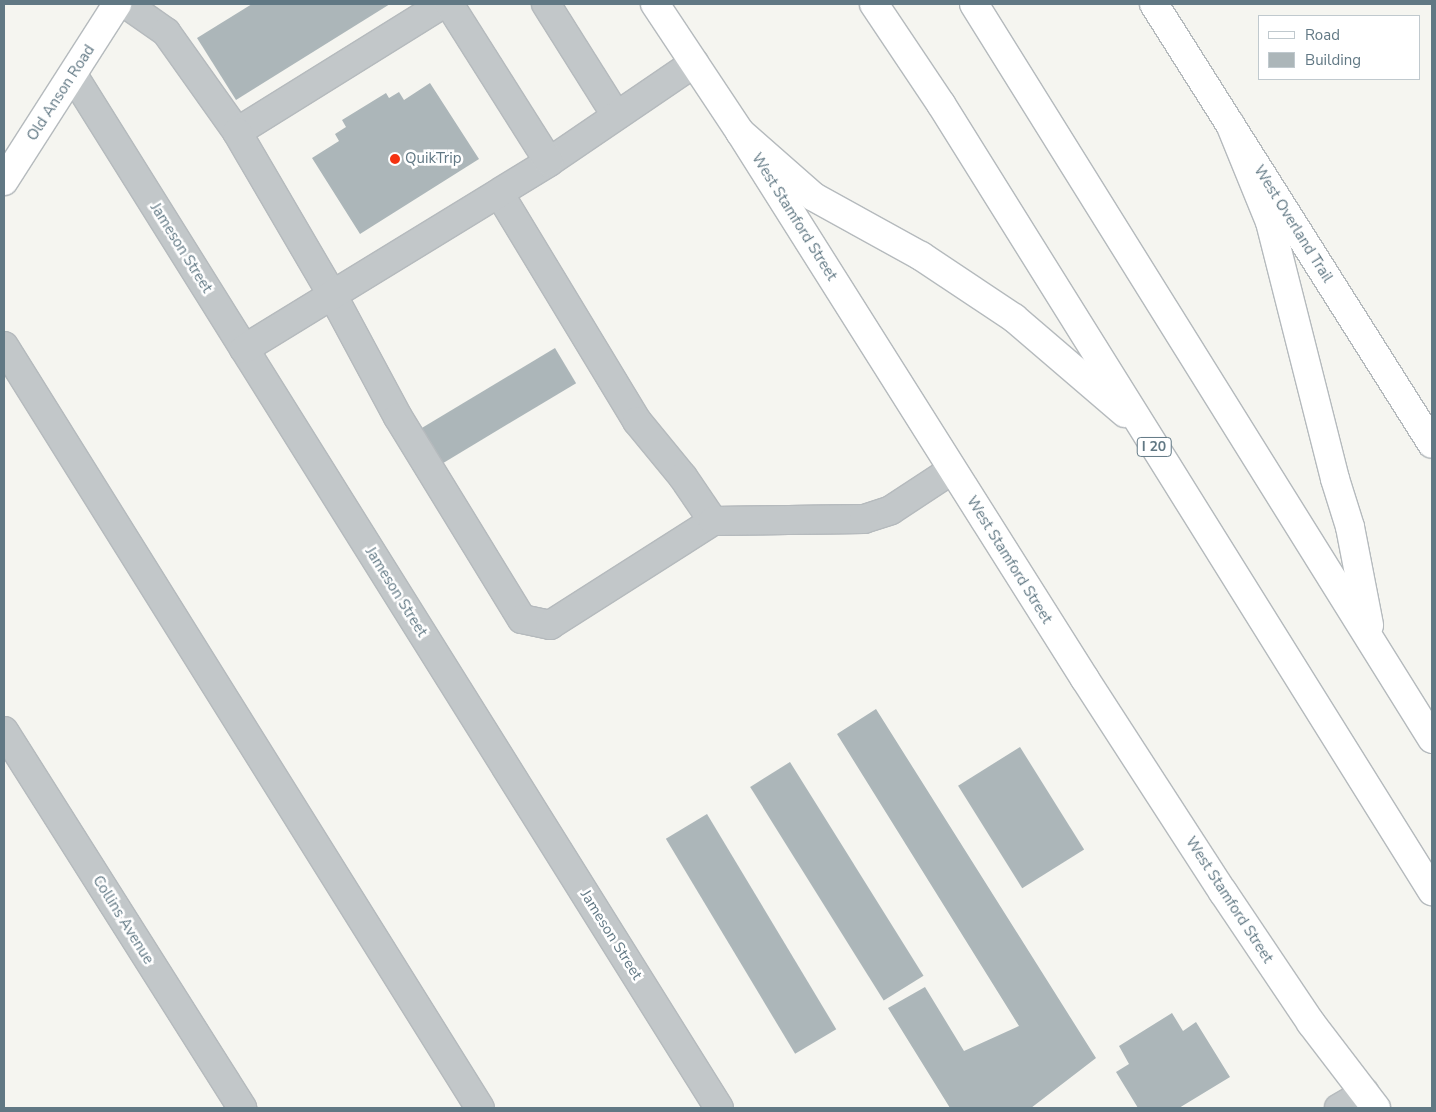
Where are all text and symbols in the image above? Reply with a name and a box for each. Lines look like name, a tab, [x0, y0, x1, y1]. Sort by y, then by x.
legend	[1258, 15, 1421, 80]
text: Road	[1305, 25, 1340, 45]
street label: Old Anson Road	[23, 42, 99, 144]
text: Building	[1305, 50, 1361, 70]
place label: QuikTrip	[405, 150, 461, 168]
street label: West Stamford Street	[747, 150, 841, 284]
marker: QuikTrip	[389, 153, 401, 165]
street label: West Overland Trail	[1250, 162, 1336, 286]
street label: Jameson Street	[146, 200, 216, 296]
road number: I 20	[1136, 436, 1172, 458]
street label: West Stamford Street	[962, 493, 1056, 627]
street label: Jameson Street	[361, 544, 431, 640]
street label: West Stamford Street	[1181, 833, 1277, 967]
street label: Collins Avenue	[89, 872, 157, 968]
street label: Jameson Street	[576, 887, 646, 983]

